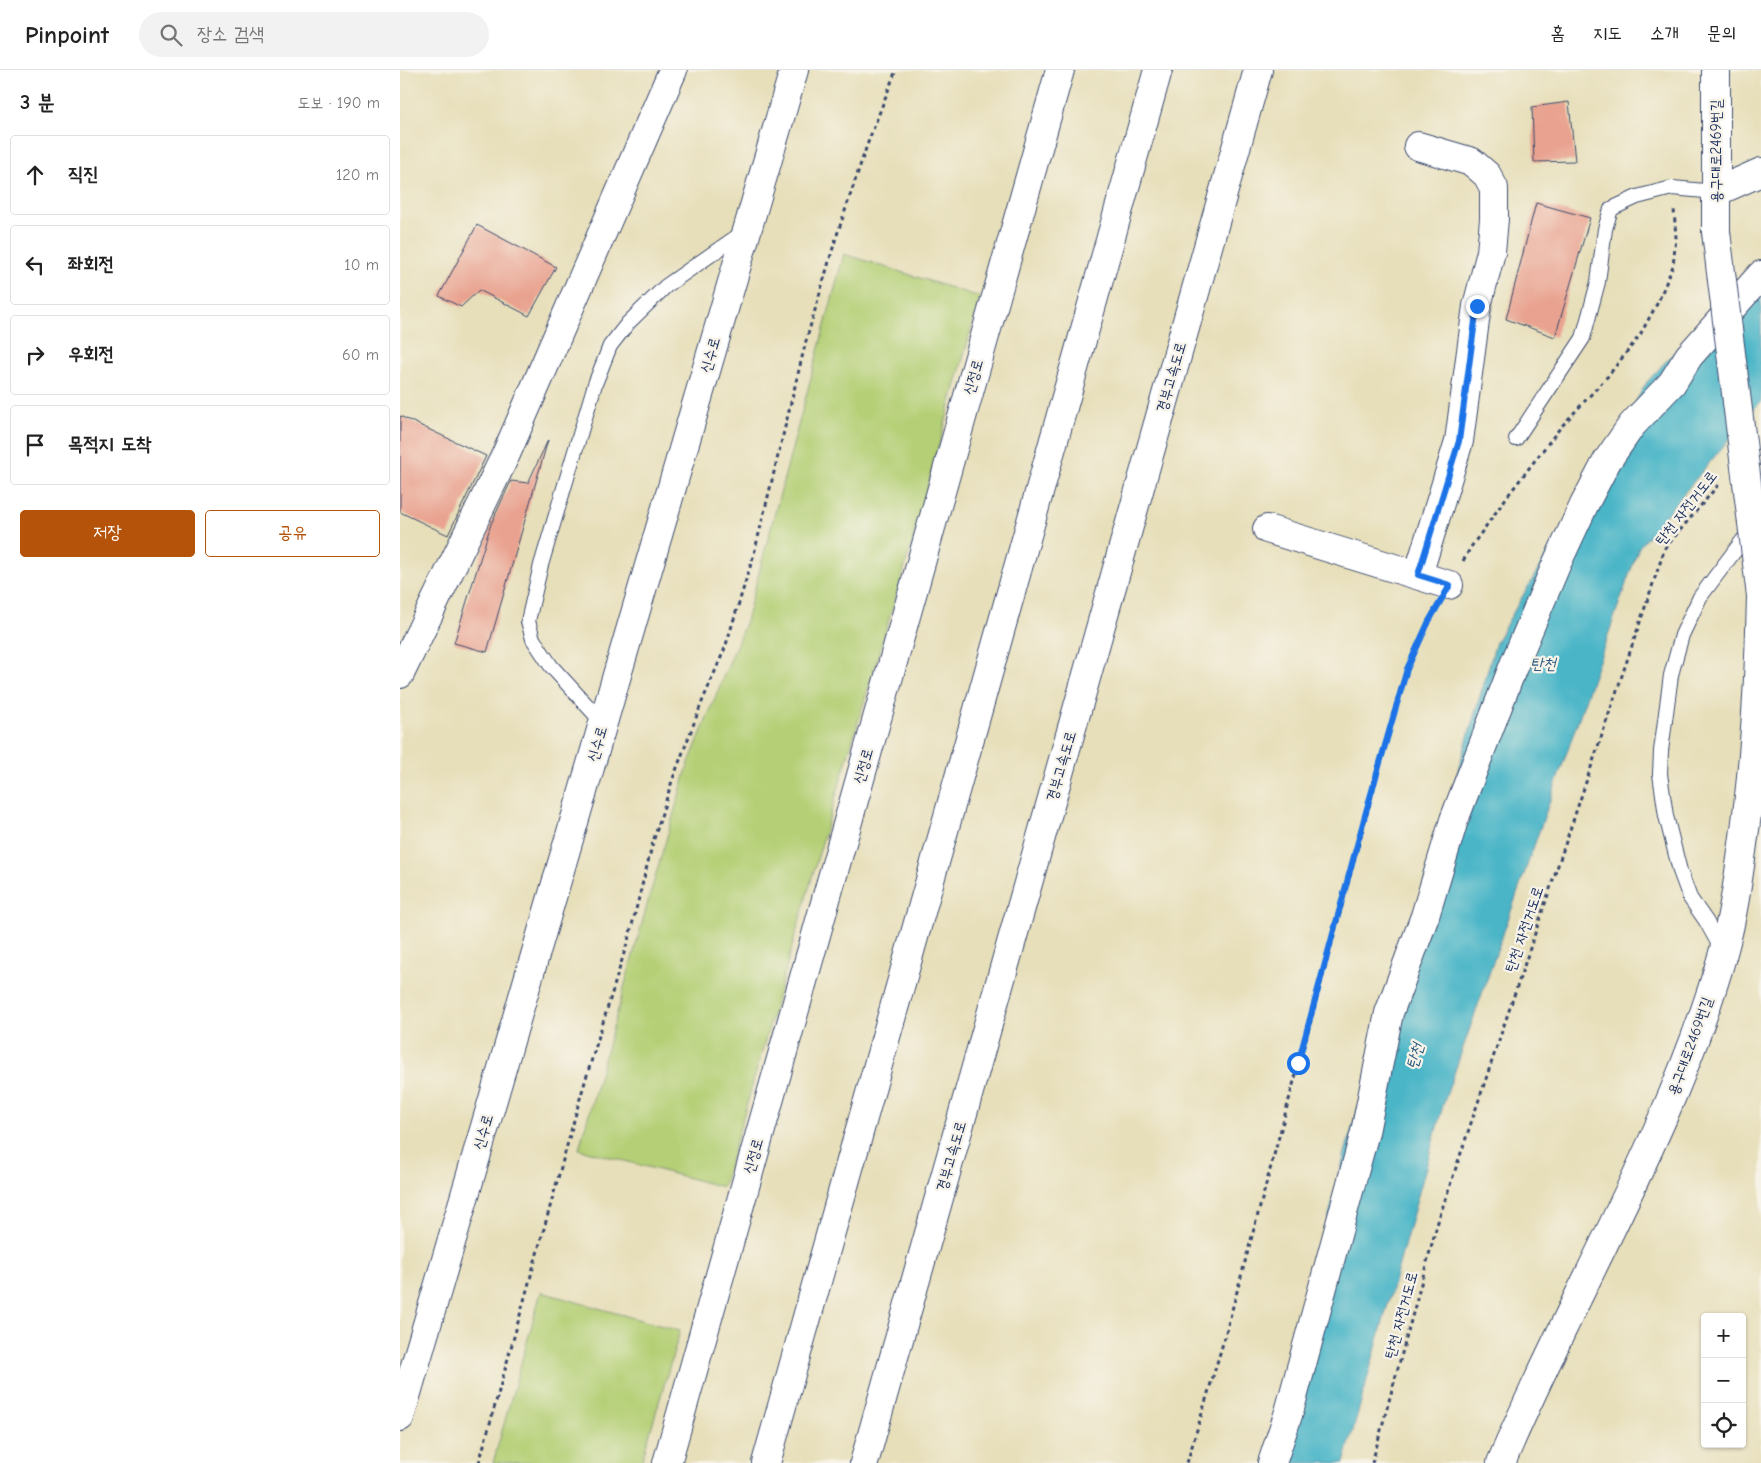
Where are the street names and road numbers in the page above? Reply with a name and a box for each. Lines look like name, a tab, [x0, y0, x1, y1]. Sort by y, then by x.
street label: 용구대로2469번길	[1707, 99, 1725, 203]
street label: 신수로	[696, 335, 724, 375]
street label: 경부고속도로	[1152, 340, 1190, 414]
street label: 신정로	[959, 357, 987, 397]
street label: 탄천 자전거도로	[1651, 467, 1721, 549]
street label: 신수로	[583, 724, 611, 764]
street label: 경부고속도로	[1042, 729, 1080, 803]
street label: 신정로	[849, 746, 877, 786]
street label: 탄천 자전거도로	[1501, 884, 1547, 974]
street label: 용구대로2469번길	[1664, 994, 1716, 1098]
street label: 신수로	[469, 1112, 497, 1152]
street label: 경부고속도로	[932, 1119, 970, 1193]
street label: 신정로	[739, 1136, 767, 1176]
street label: 탄천 자전거도로	[1381, 1269, 1421, 1361]

